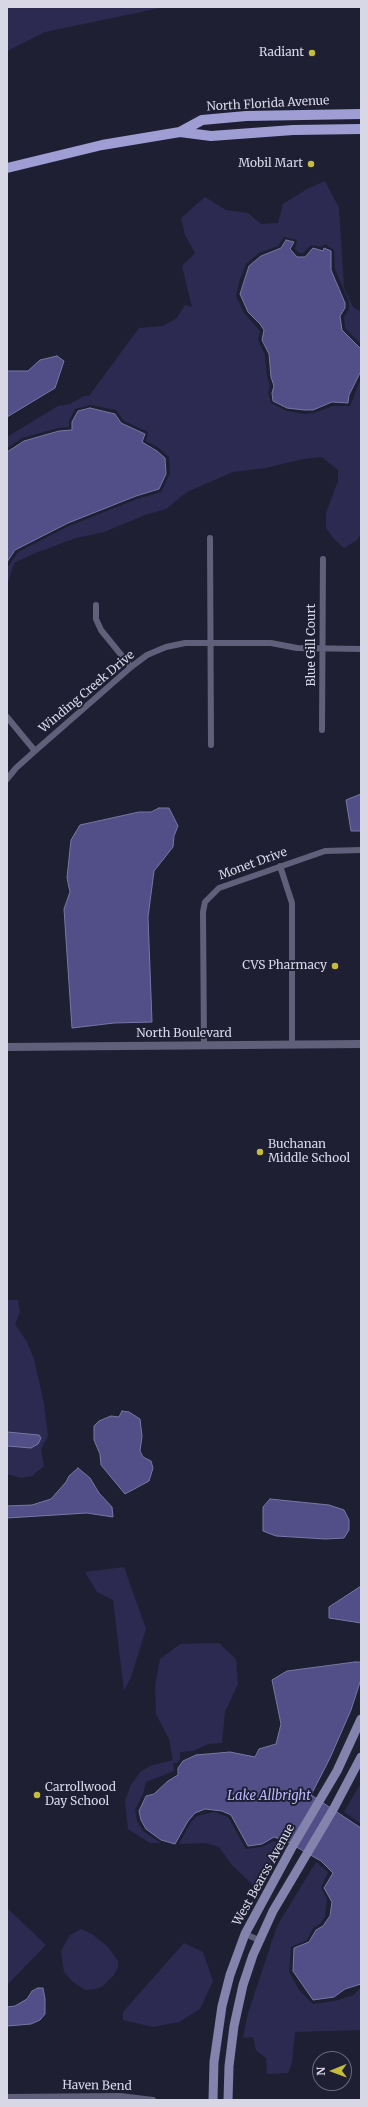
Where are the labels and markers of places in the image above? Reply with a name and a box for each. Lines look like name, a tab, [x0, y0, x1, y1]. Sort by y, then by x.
place label: Radiant	[259, 46, 304, 60]
marker: Radiant	[307, 48, 317, 58]
place label: Mobil Mart	[238, 157, 303, 171]
marker: Mobil Mart	[306, 159, 316, 169]
place label: CVS Pharmacy	[242, 959, 327, 973]
marker: CVS Pharmacy	[330, 961, 340, 971]
place label: Buchanan Middle School	[268, 1138, 350, 1166]
marker: Buchanan Middle School	[255, 1147, 265, 1157]
place label: Carrollwood Day School	[45, 1781, 116, 1809]
marker: Carrollwood Day School	[32, 1790, 42, 1800]

